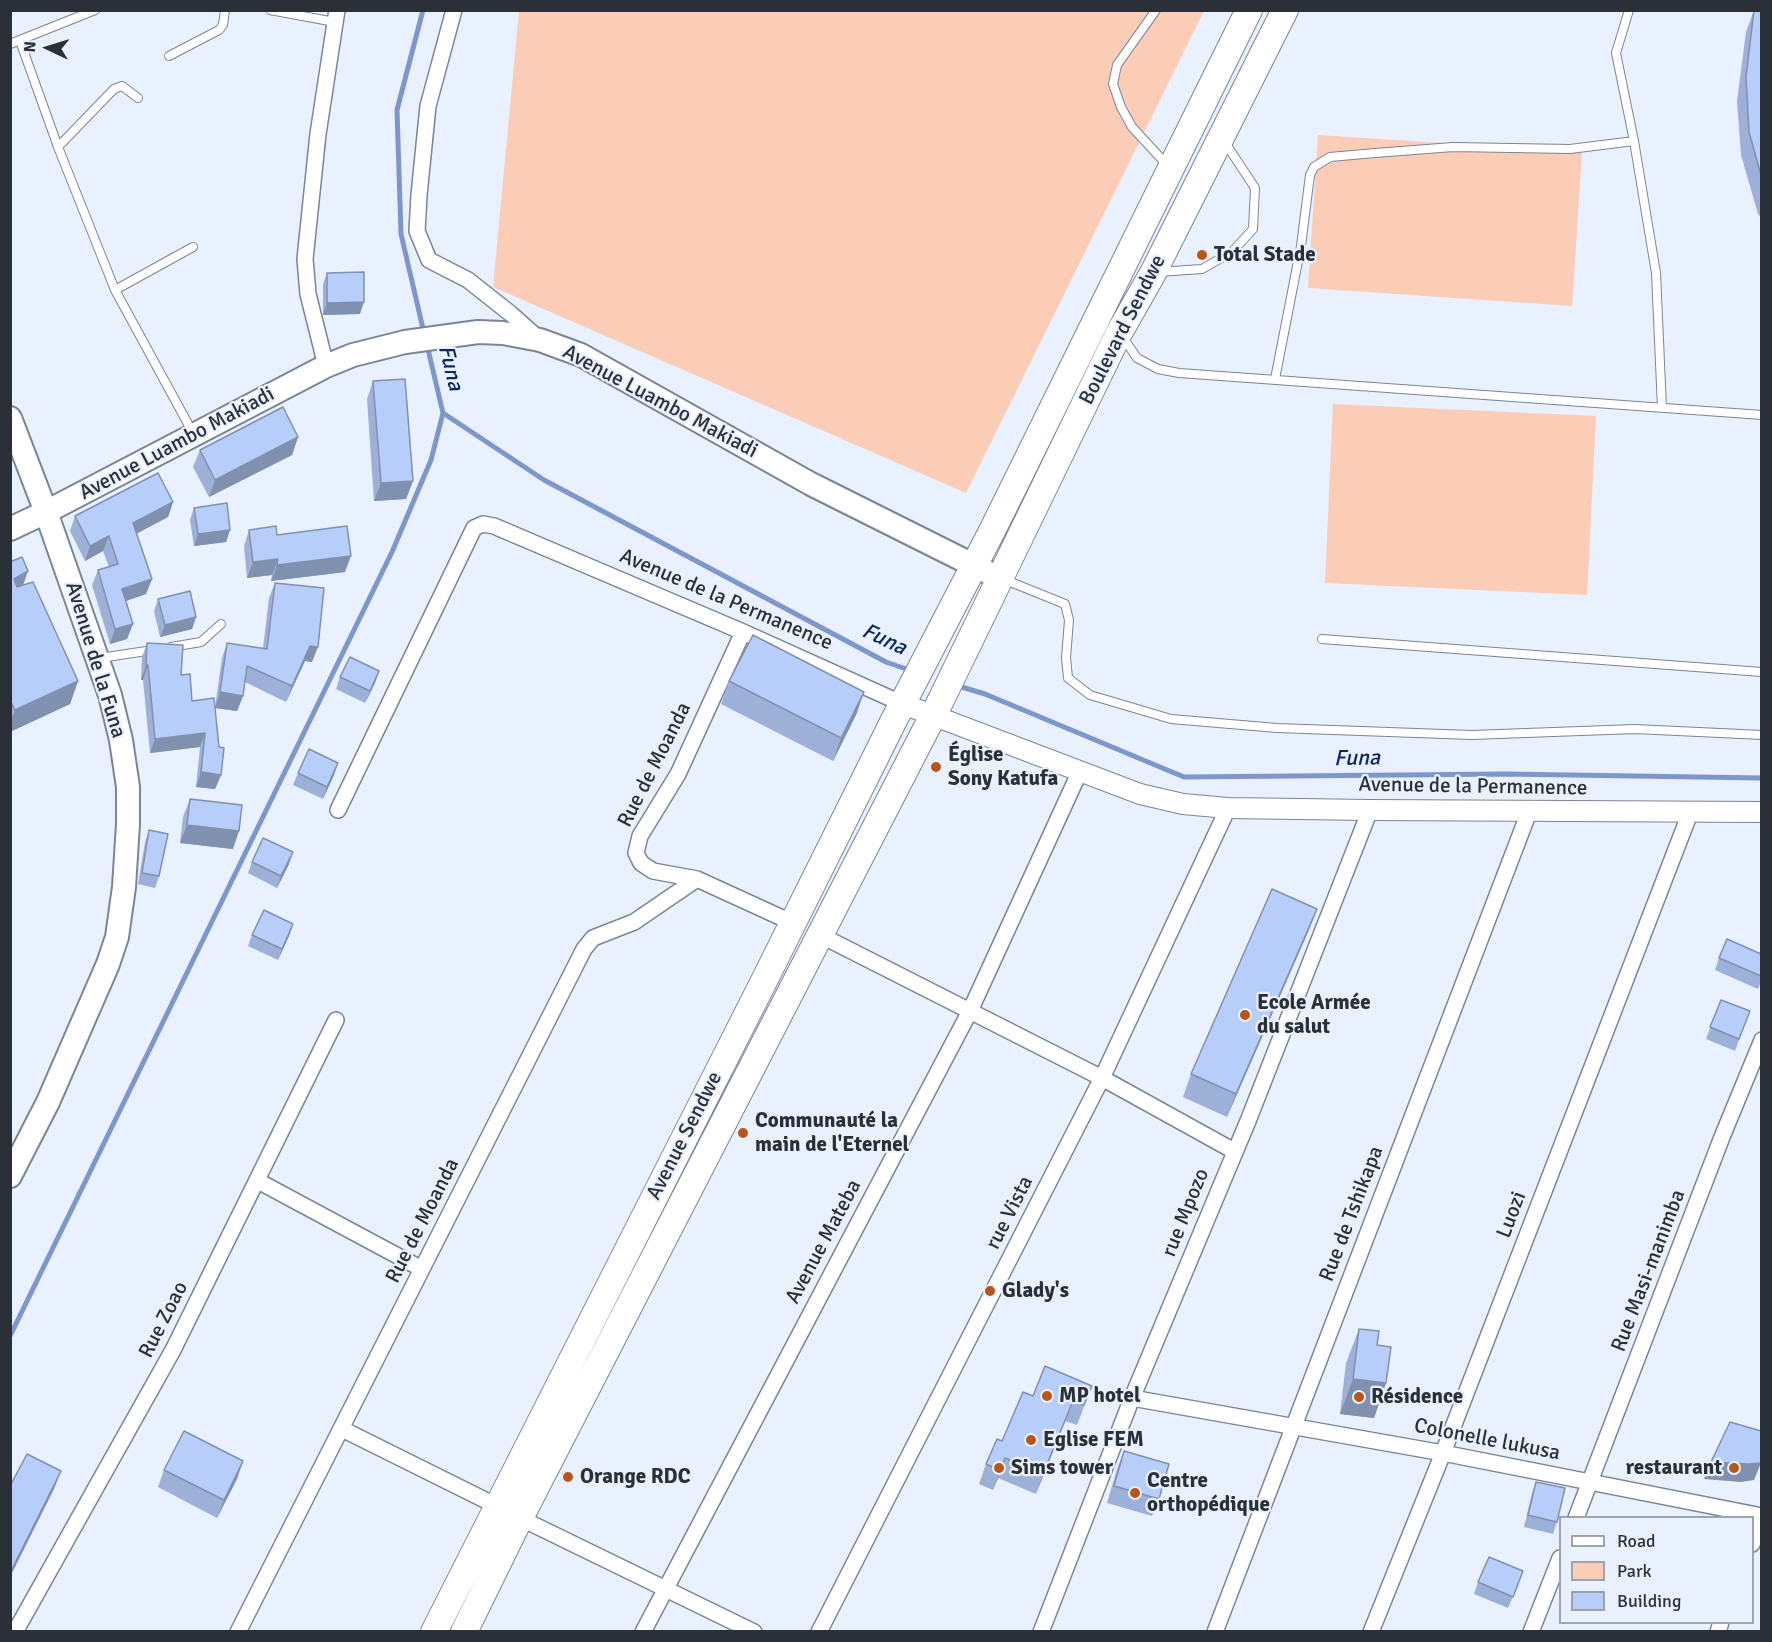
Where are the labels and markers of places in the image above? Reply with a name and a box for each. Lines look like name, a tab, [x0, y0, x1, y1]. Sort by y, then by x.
place label: Total Stade	[1214, 242, 1316, 268]
marker: Total Stade	[1195, 248, 1209, 262]
place label: Église Sony Katufa	[948, 742, 1058, 792]
marker: Église Sony Katufa	[929, 760, 943, 774]
place label: Ecole Armée du salut	[1257, 990, 1371, 1040]
marker: Ecole Armée du salut	[1238, 1008, 1252, 1022]
place label: Communauté la main de l'Eternel	[755, 1108, 909, 1158]
marker: Communauté la main de l'Eternel	[736, 1126, 750, 1140]
place label: Glady's	[1002, 1278, 1069, 1304]
marker: Glady's	[983, 1284, 997, 1298]
place label: MP hotel	[1059, 1383, 1141, 1409]
place label: Résidence	[1371, 1384, 1463, 1410]
marker: MP hotel	[1040, 1389, 1054, 1403]
marker: Résidence	[1352, 1390, 1366, 1404]
place label: Eglise FEM	[1043, 1427, 1144, 1453]
marker: Eglise FEM	[1024, 1433, 1038, 1447]
place label: Sims tower	[1011, 1455, 1113, 1481]
place label: restaurant	[1626, 1455, 1722, 1481]
marker: Sims tower	[992, 1461, 1006, 1475]
marker: restaurant	[1727, 1461, 1741, 1475]
place label: Orange RDC	[580, 1464, 690, 1490]
place label: Centre orthopédique	[1147, 1468, 1270, 1518]
marker: Orange RDC	[561, 1470, 575, 1484]
marker: Centre orthopédique	[1128, 1486, 1142, 1500]

